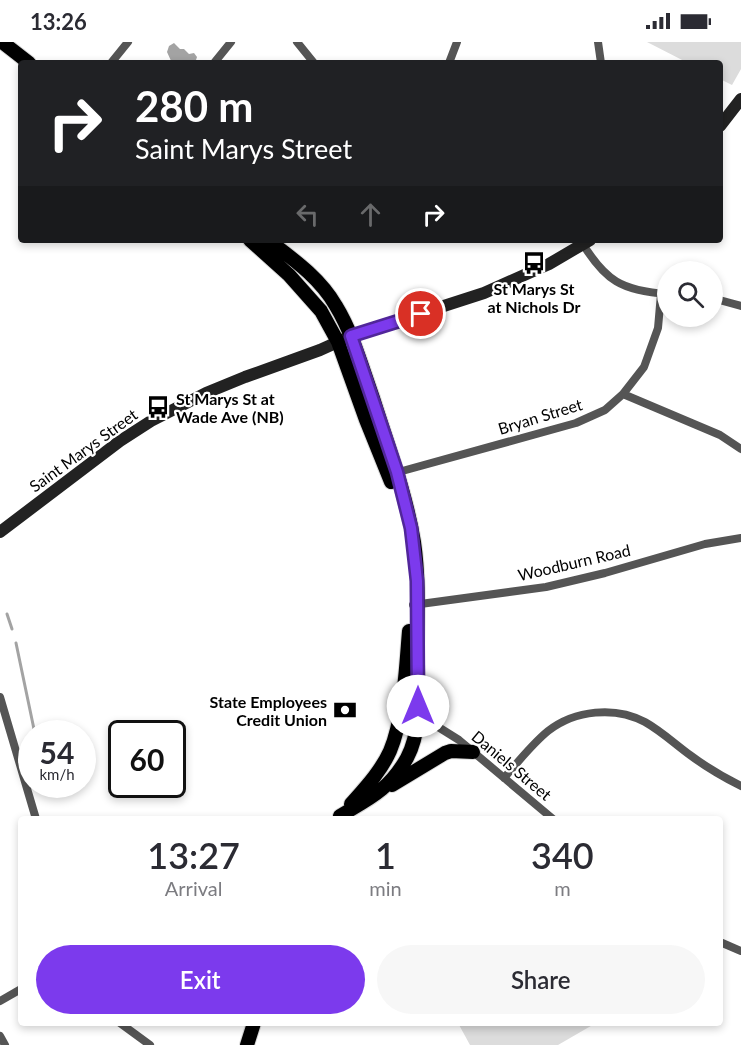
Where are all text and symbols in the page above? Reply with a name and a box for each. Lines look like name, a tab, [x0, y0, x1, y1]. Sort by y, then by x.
text: 13:26	[30, 8, 87, 35]
text: 280 m	[135, 81, 253, 131]
icon: right	[36, 84, 114, 162]
text: Saint Marys Street	[135, 132, 352, 165]
icon: left	[291, 198, 324, 231]
icon: ahead	[354, 198, 387, 231]
icon: right	[417, 198, 450, 231]
bus stop icon: St Marys St at Nichols Dr	[521, 250, 547, 276]
map controls	[657, 261, 723, 327]
button: search	[657, 261, 723, 327]
place label: St Marys St at Nichols Dr	[488, 279, 580, 316]
pin	[395, 288, 446, 339]
icon: arrive	[404, 297, 437, 330]
place label: St Marys St at Wade Ave (NB)	[176, 389, 284, 426]
bus stop icon: St Marys St at Wade Ave (NB)	[145, 394, 171, 420]
street label: Bryan Street	[496, 394, 585, 438]
street label: Saint Marys Street	[25, 404, 141, 495]
street label: Woodburn Road	[516, 540, 632, 584]
position arrow	[386, 674, 450, 738]
place label: State Employees Credit Union	[210, 692, 327, 729]
bank icon: State Employees Credit Union	[332, 697, 358, 723]
speed limit sign: 60	[108, 720, 186, 798]
street label: Daniels Street	[468, 726, 556, 804]
text: 54	[40, 734, 74, 770]
text: km/h	[39, 765, 75, 783]
text: 13:27	[147, 833, 240, 877]
text: 1	[375, 833, 396, 877]
text: 340	[531, 833, 594, 877]
text: Arrival	[165, 876, 222, 900]
text: min	[369, 876, 402, 900]
text: m	[554, 876, 571, 900]
button: Exit	[36, 945, 365, 1014]
button: Share	[377, 945, 705, 1014]

